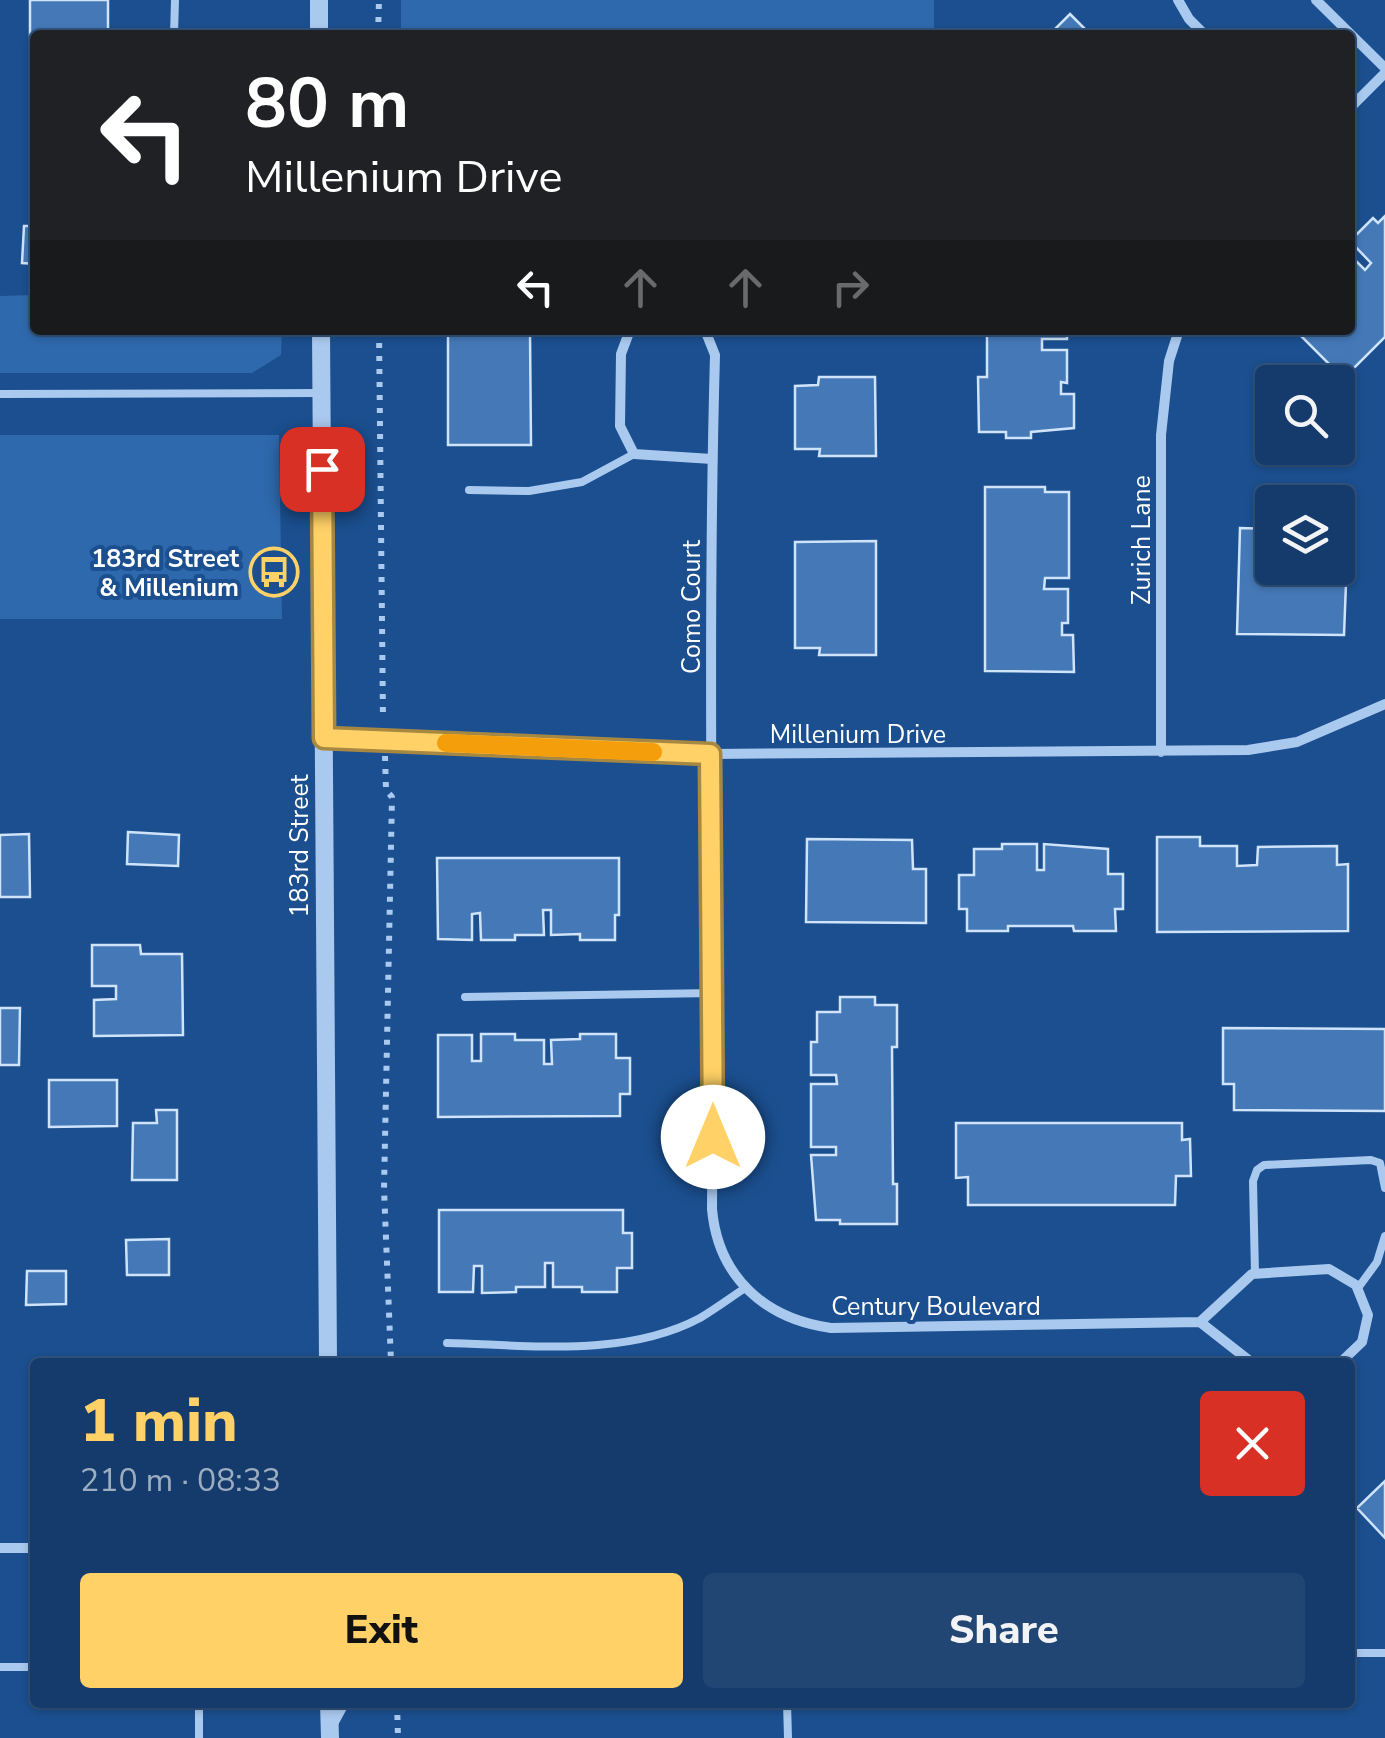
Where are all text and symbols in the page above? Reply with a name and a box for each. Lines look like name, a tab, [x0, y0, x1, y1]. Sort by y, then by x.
text: 80 m	[245, 56, 409, 152]
icon: left	[80, 70, 210, 200]
text: Millenium Drive	[245, 147, 562, 208]
icon: left	[508, 260, 563, 315]
icon: ahead	[613, 260, 668, 315]
icon: ahead	[718, 260, 773, 315]
icon: right	[823, 260, 878, 315]
map controls	[1255, 365, 1355, 585]
button: search	[1255, 365, 1355, 465]
pin	[280, 427, 365, 512]
icon: arrive	[295, 442, 350, 497]
street label: Zurich Lane	[1125, 475, 1159, 605]
button: layers	[1255, 485, 1355, 585]
street label: Como Court	[675, 540, 709, 674]
place label: 183rd Street & Millenium	[91, 542, 239, 605]
bus stop icon: 183rd Street & Millenium	[248, 546, 300, 598]
street label: Millenium Drive	[770, 718, 946, 752]
street label: 183rd Street	[283, 774, 317, 918]
position arrow	[661, 1085, 765, 1189]
street label: Century Boulevard	[831, 1290, 1041, 1324]
text: 1 min	[80, 1380, 238, 1462]
button: close	[1200, 1391, 1305, 1496]
text: 210 m · 08:33	[80, 1459, 281, 1502]
button: Exit	[80, 1573, 683, 1688]
button: Share	[703, 1573, 1305, 1688]

